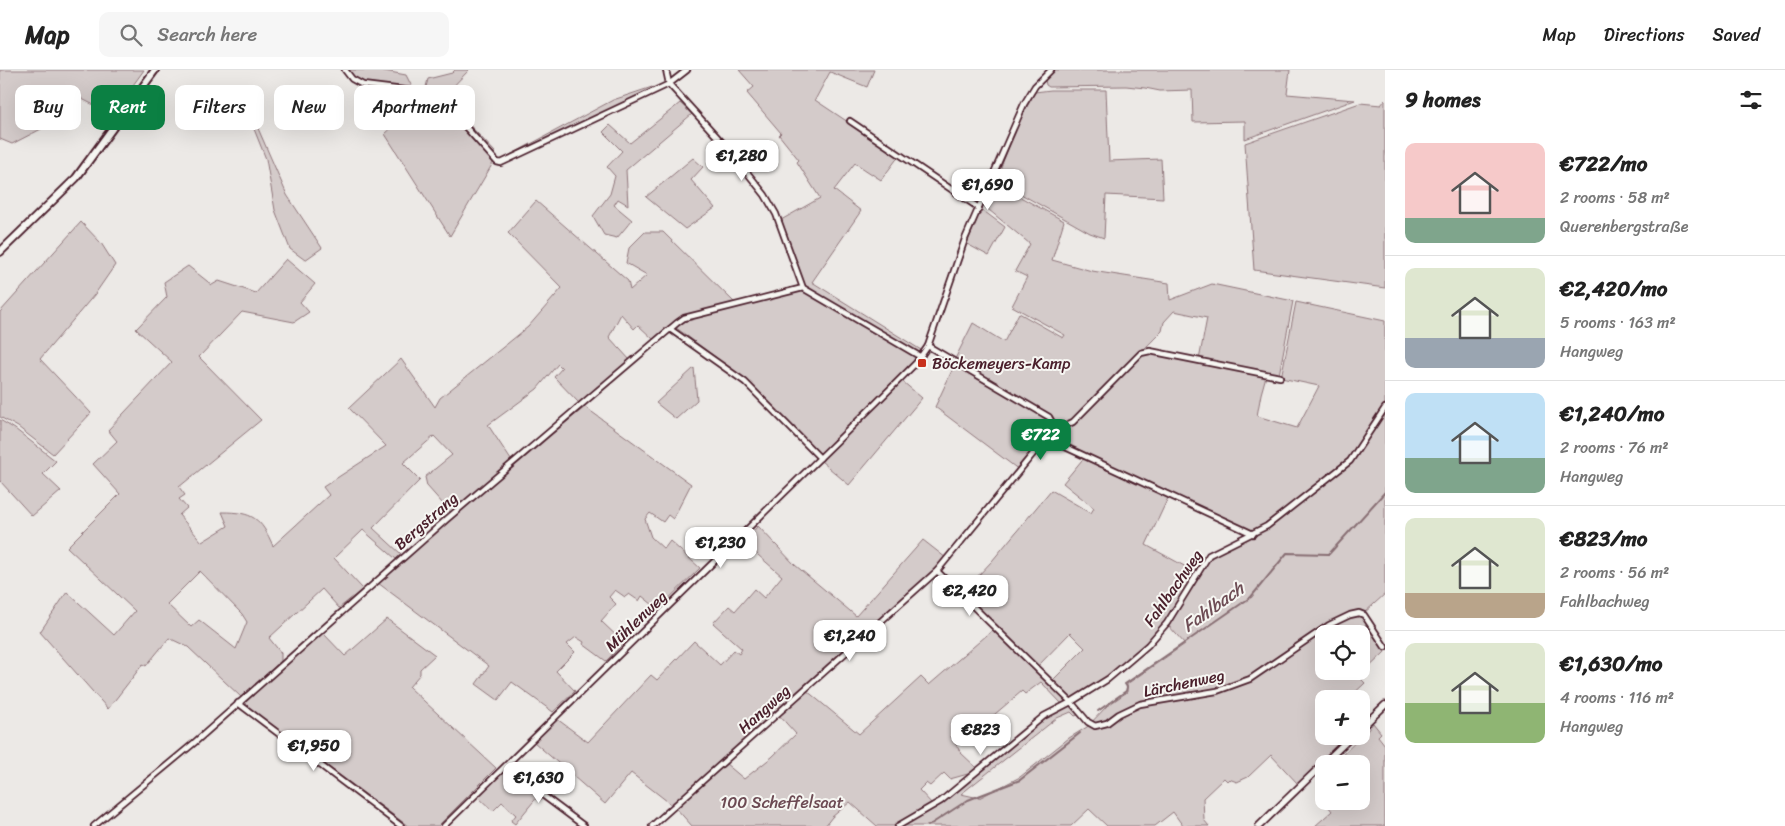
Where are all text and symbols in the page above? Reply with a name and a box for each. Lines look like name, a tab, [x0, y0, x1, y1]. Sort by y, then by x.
search box	[99, 12, 449, 57]
text: Map	[25, 14, 69, 56]
text: Search here	[157, 18, 257, 51]
text: Map	[1543, 19, 1576, 51]
text: Directions	[1604, 19, 1685, 51]
text: Saved	[1713, 19, 1760, 51]
icon: search	[117, 21, 145, 49]
text: 9 homes	[1405, 81, 1481, 119]
chip: Buy	[15, 85, 81, 130]
chip: Rent	[91, 85, 165, 130]
chip: Filters	[175, 85, 264, 130]
chip: New	[274, 85, 344, 130]
chip: Apartment	[354, 85, 475, 130]
icon: filters	[1737, 86, 1765, 114]
pin: €1,280	[701, 140, 783, 182]
text: €1,280	[717, 141, 767, 170]
text: €722/mo	[1560, 145, 1647, 183]
icon: home	[1445, 163, 1505, 223]
pin: €1,690	[947, 168, 1029, 211]
text: €1,690	[963, 170, 1013, 199]
text: 2 rooms · 58 m²	[1560, 183, 1670, 212]
text: Querenbergstraße	[1560, 212, 1688, 241]
text: €2,420/mo	[1560, 270, 1667, 308]
icon: home	[1445, 288, 1505, 348]
text: 5 rooms · 163 m²	[1560, 308, 1676, 337]
text: Hangweg	[1560, 337, 1623, 366]
place label: Böckemeyers-Kamp	[932, 349, 1071, 378]
marker: Böckemeyers-Kamp	[916, 357, 928, 369]
text: €1,240/mo	[1560, 395, 1664, 433]
icon: home	[1445, 413, 1505, 473]
pin: €722	[1011, 418, 1071, 461]
text: €722	[1022, 420, 1060, 449]
text: 2 rooms · 76 m²	[1560, 433, 1669, 462]
text: Hangweg	[1560, 462, 1623, 491]
street label: Bergstrang	[387, 485, 465, 557]
text: €823/mo	[1560, 520, 1647, 558]
pin: €1,230	[680, 526, 762, 569]
text: €1,230	[696, 528, 746, 557]
icon: home	[1445, 538, 1505, 598]
street label: Fahlbachweg	[1135, 543, 1211, 633]
text: 2 rooms · 56 m²	[1560, 558, 1669, 587]
water label: Fahlbach	[1175, 572, 1252, 641]
pin: €2,420	[929, 574, 1011, 617]
text: €2,420	[943, 576, 997, 605]
street label: Mühlenweg	[598, 583, 674, 659]
text: Fahlbachweg	[1560, 587, 1650, 616]
pin: €1,240	[809, 620, 891, 662]
text: €1,240	[824, 621, 876, 650]
map controls	[1315, 625, 1370, 810]
button: locate	[1315, 625, 1370, 680]
text: €1,630/mo	[1560, 645, 1663, 683]
street label: Lärchenweg	[1141, 660, 1227, 706]
icon: home	[1445, 663, 1505, 723]
street label: Hangweg	[731, 677, 797, 741]
text: 4 rooms · 116 m²	[1560, 683, 1674, 712]
button: +	[1315, 690, 1370, 745]
text: Hangweg	[1560, 712, 1623, 741]
pin: €823	[951, 714, 1011, 756]
text: €823	[962, 715, 1000, 744]
pin: €1,950	[273, 730, 355, 772]
text: €1,950	[288, 731, 340, 760]
button: −	[1315, 755, 1370, 810]
pin: €1,630	[498, 762, 580, 804]
text: €1,630	[514, 763, 564, 792]
park label: 100 Scheffelsaat	[720, 788, 844, 817]

